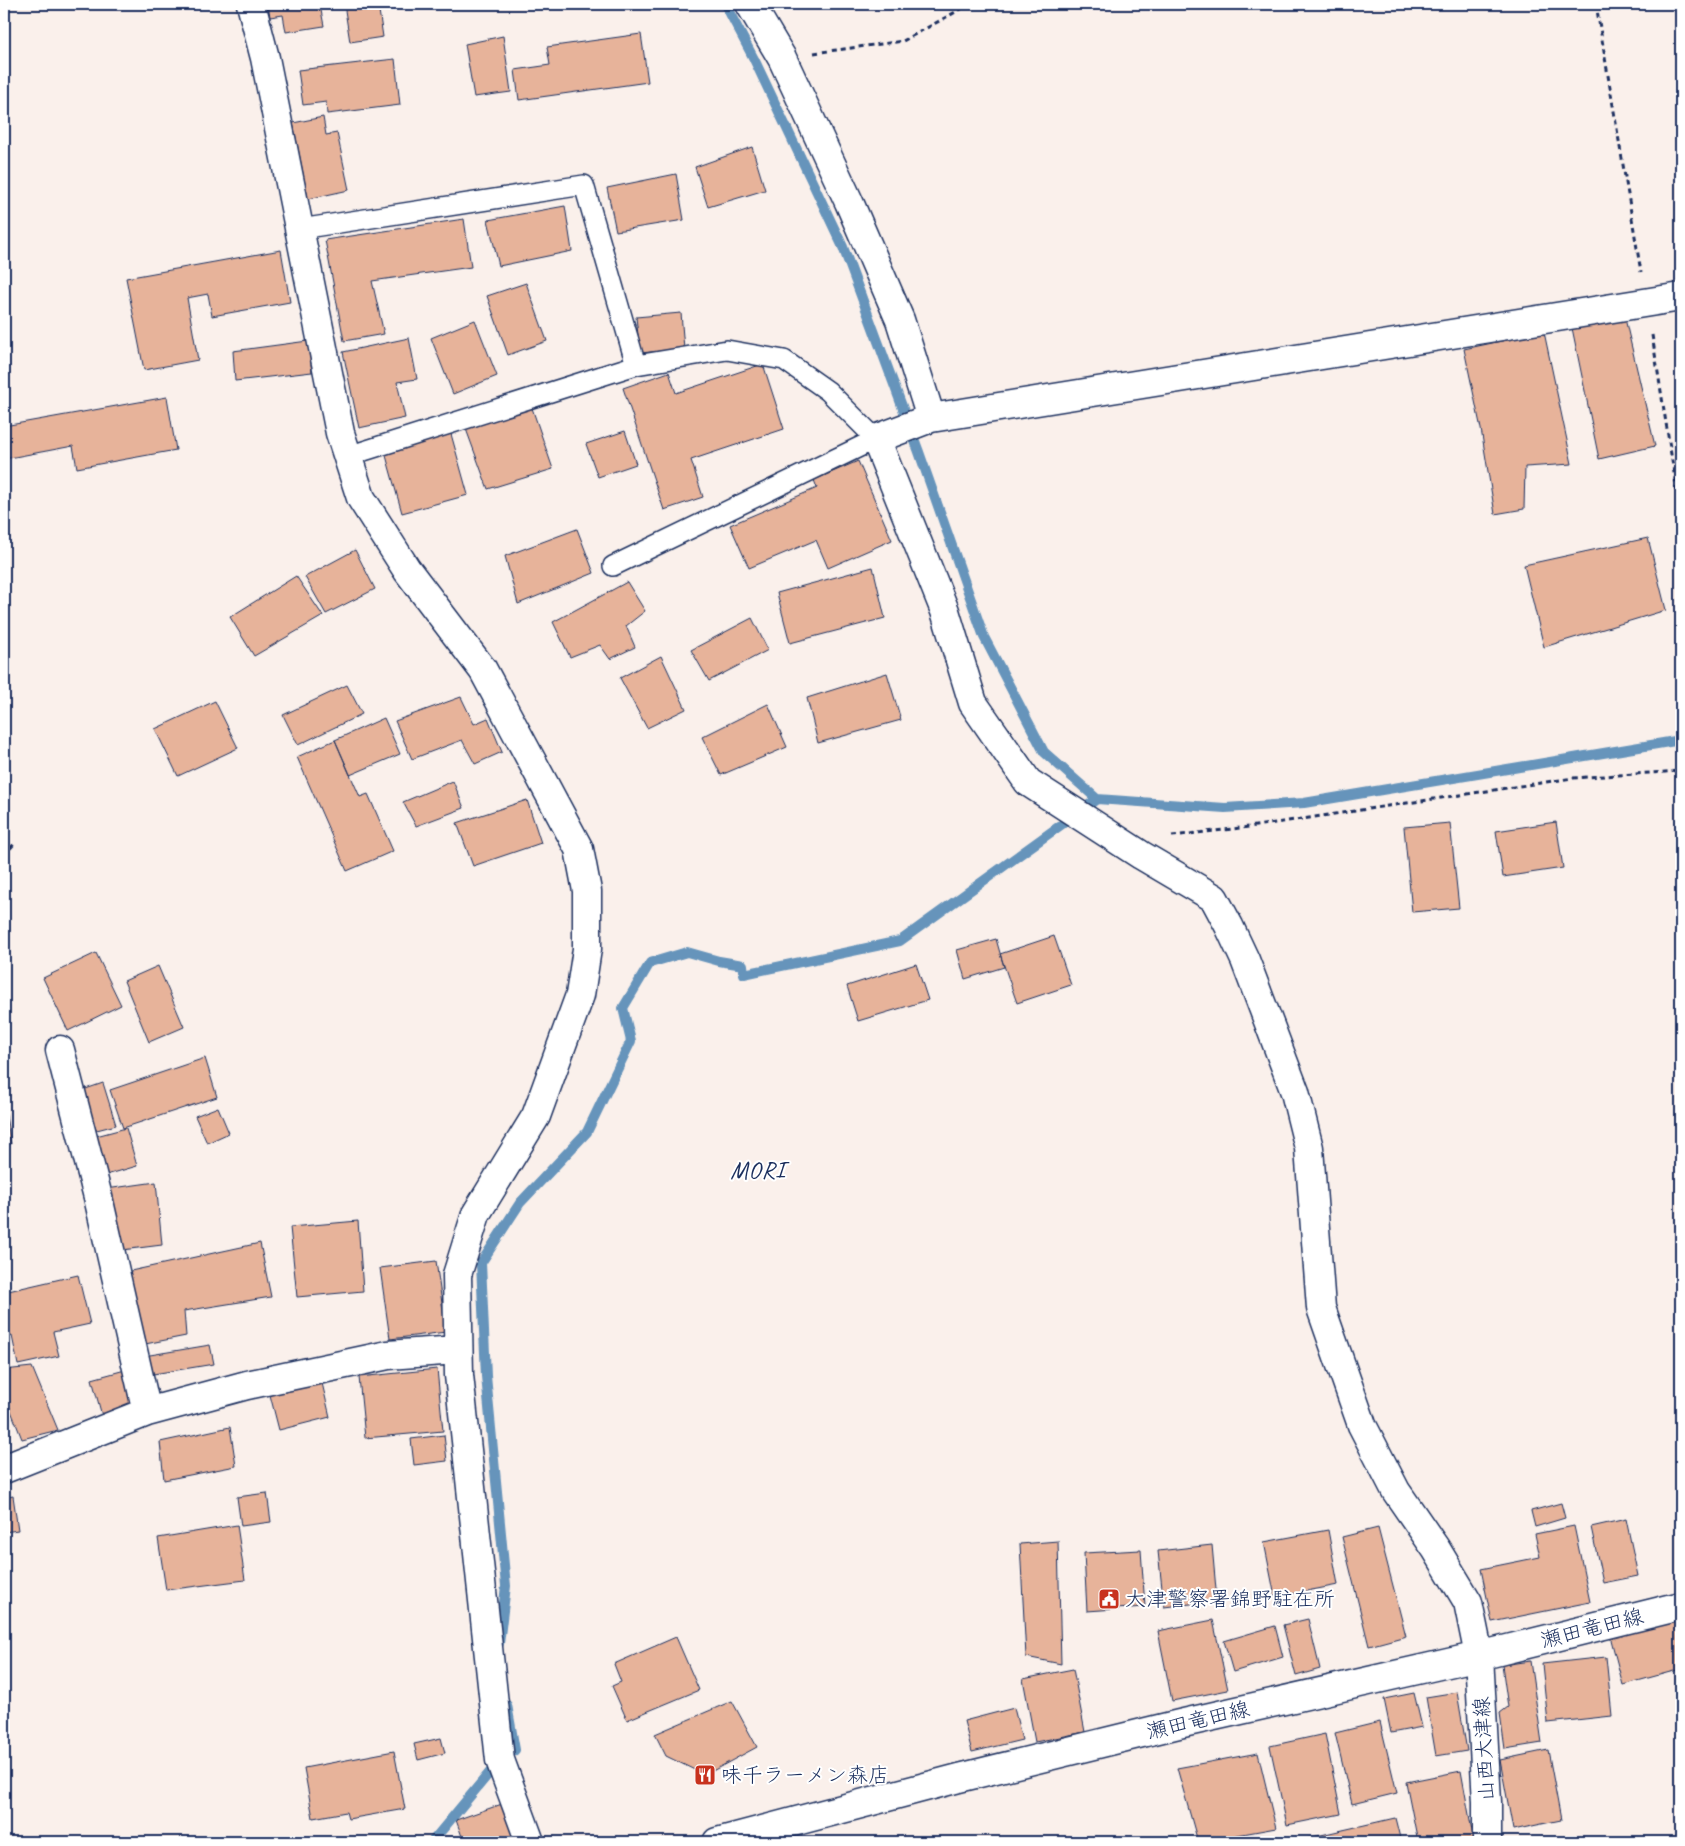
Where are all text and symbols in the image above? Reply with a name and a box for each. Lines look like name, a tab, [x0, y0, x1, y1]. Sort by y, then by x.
district label: MORI	[730, 1155, 790, 1185]
place label: 大津警察署錦野駐在所	[1125, 1586, 1335, 1612]
public building icon: 大津警察署錦野駐在所	[1097, 1587, 1121, 1611]
street label: 瀬田竜田線	[1538, 1603, 1646, 1653]
street label: 瀬田竜田線	[1144, 1696, 1252, 1744]
street label: 山西大津線	[1468, 1696, 1500, 1802]
place label: 味千ラーメン森店	[721, 1762, 889, 1788]
restaurant icon: 味千ラーメン森店	[693, 1763, 717, 1787]

